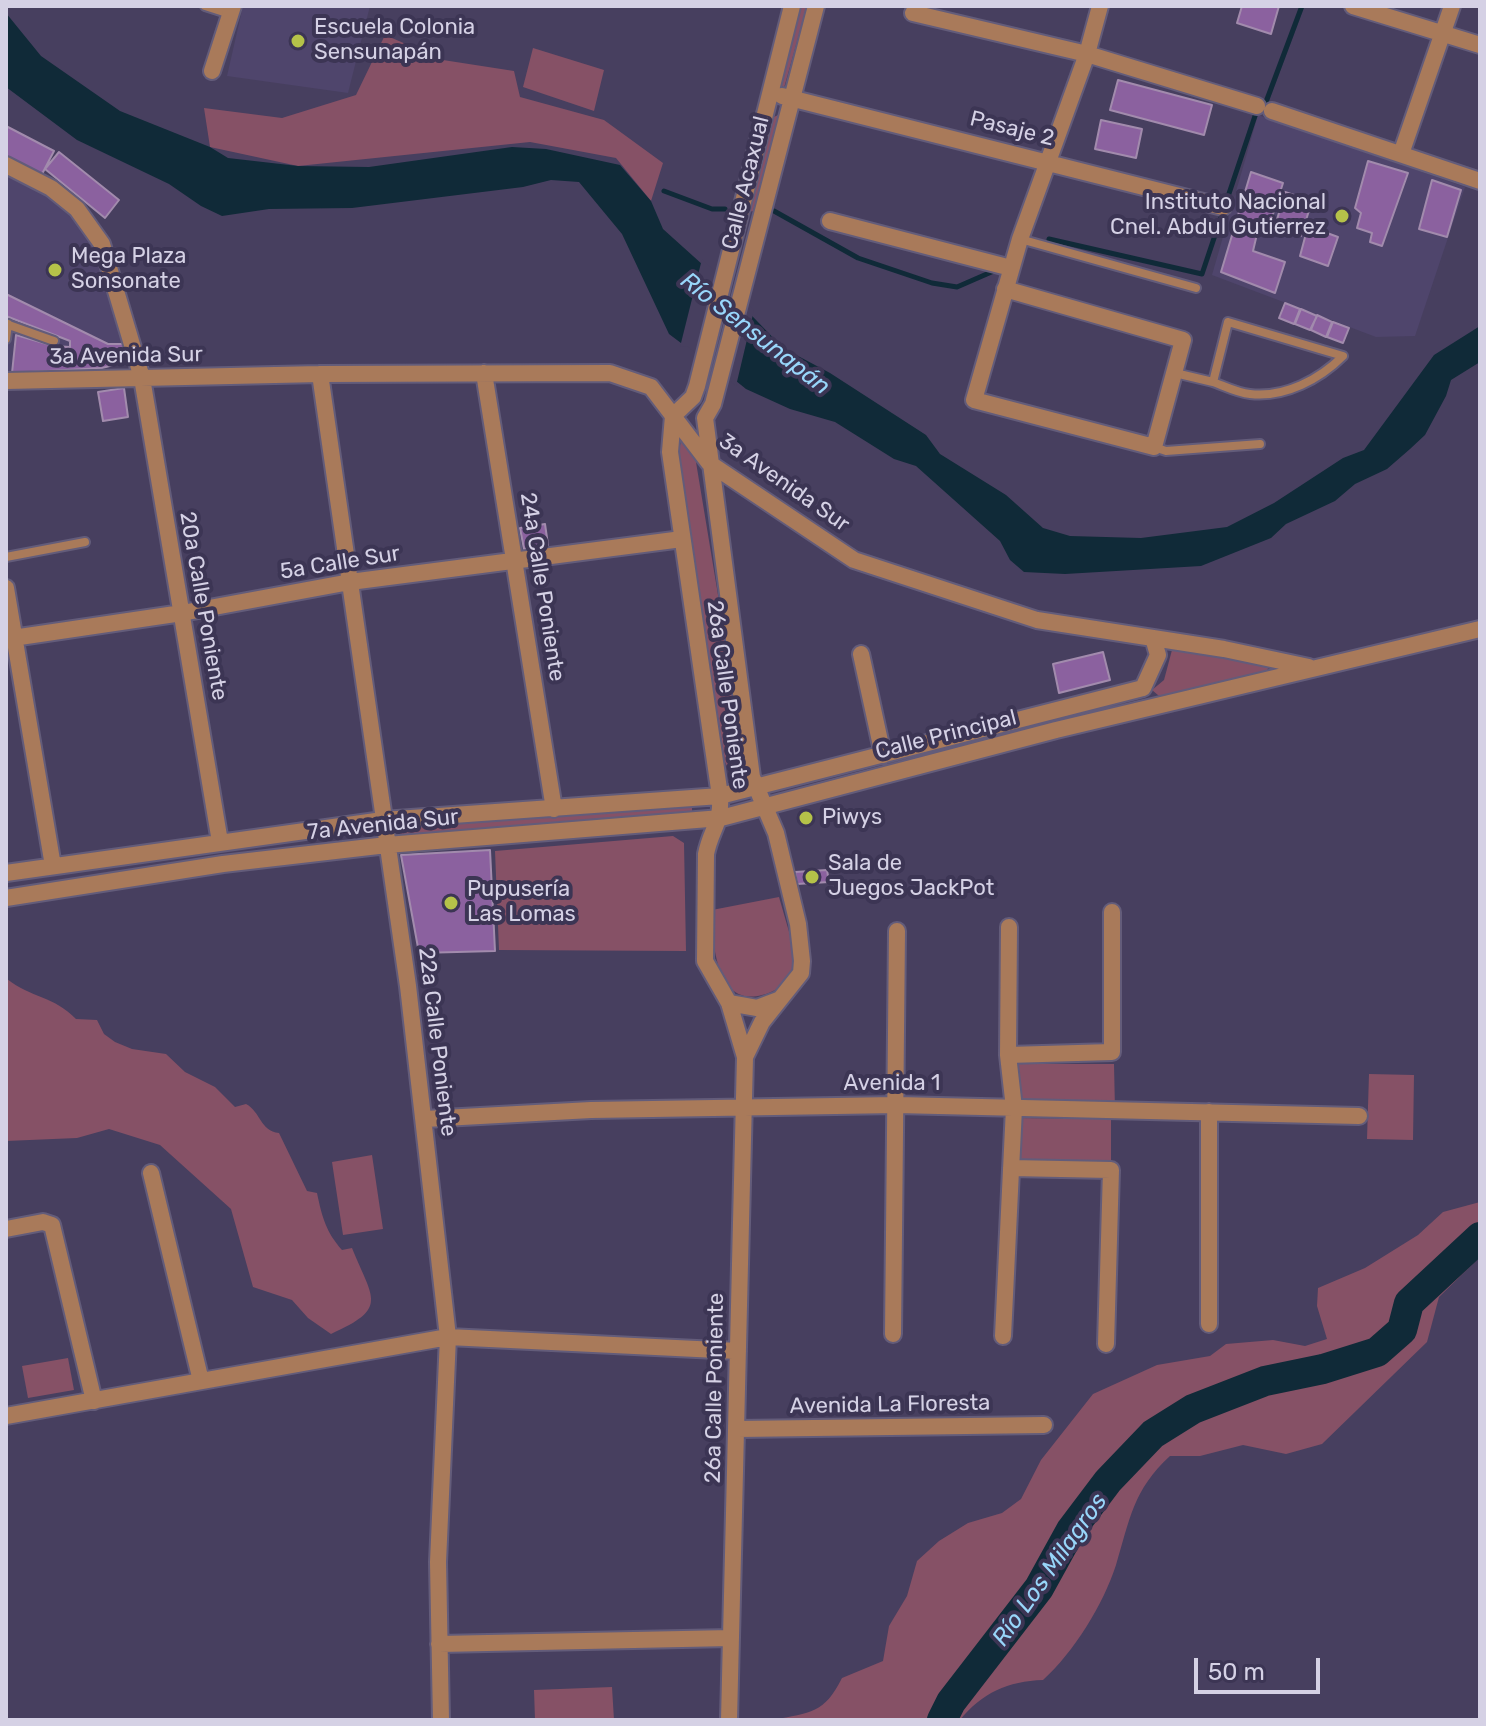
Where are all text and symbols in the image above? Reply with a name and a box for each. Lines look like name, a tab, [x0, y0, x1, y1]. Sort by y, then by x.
place label: Escuela Colonia Sensunapán	[314, 15, 475, 66]
marker: Escuela Colonia Sensunapán	[289, 32, 307, 50]
street label: Pasaje 2	[967, 106, 1057, 152]
street label: Calle Acaxual	[717, 114, 775, 252]
place label: Instituto Nacional Cnel. Abdul Gutierrez	[1110, 190, 1326, 242]
marker: Instituto Nacional Cnel. Abdul Gutierrez	[1333, 207, 1351, 225]
place label: Mega Plaza Sonsonate	[71, 244, 186, 296]
marker: Mega Plaza Sonsonate	[46, 261, 64, 279]
water label: Río Sensunapán	[674, 267, 836, 401]
street label: 3a Avenida Sur	[49, 341, 203, 371]
street label: 3a Avenida Sur	[714, 428, 854, 538]
street label: 24a Calle Poniente	[514, 491, 570, 683]
street label: 20a Calle Poniente	[173, 510, 233, 702]
street label: 5a Calle Sur	[278, 540, 402, 586]
street label: 26a Calle Poniente	[701, 599, 753, 791]
street label: Calle Principal	[873, 705, 1019, 765]
street label: 7a Avenida Sur	[306, 804, 460, 846]
place label: Piwys	[822, 805, 882, 831]
marker: Piwys	[797, 809, 815, 827]
place label: Sala de Juegos JackPot	[828, 851, 994, 902]
marker: Sala de Juegos JackPot	[803, 868, 821, 886]
place label: Pupusería Las Lomas	[467, 877, 576, 928]
marker: Pupusería Las Lomas	[442, 894, 460, 912]
street label: 22a Calle Poniente	[412, 946, 462, 1138]
street label: Avenida 1	[844, 1071, 940, 1097]
street label: 26a Calle Poniente	[700, 1292, 730, 1484]
street label: Avenida La Floresta	[789, 1390, 991, 1420]
water label: Río Los Milagros	[986, 1488, 1114, 1652]
scale bar	[1198, 1642, 1324, 1692]
text: 50 m	[1208, 1658, 1265, 1686]

